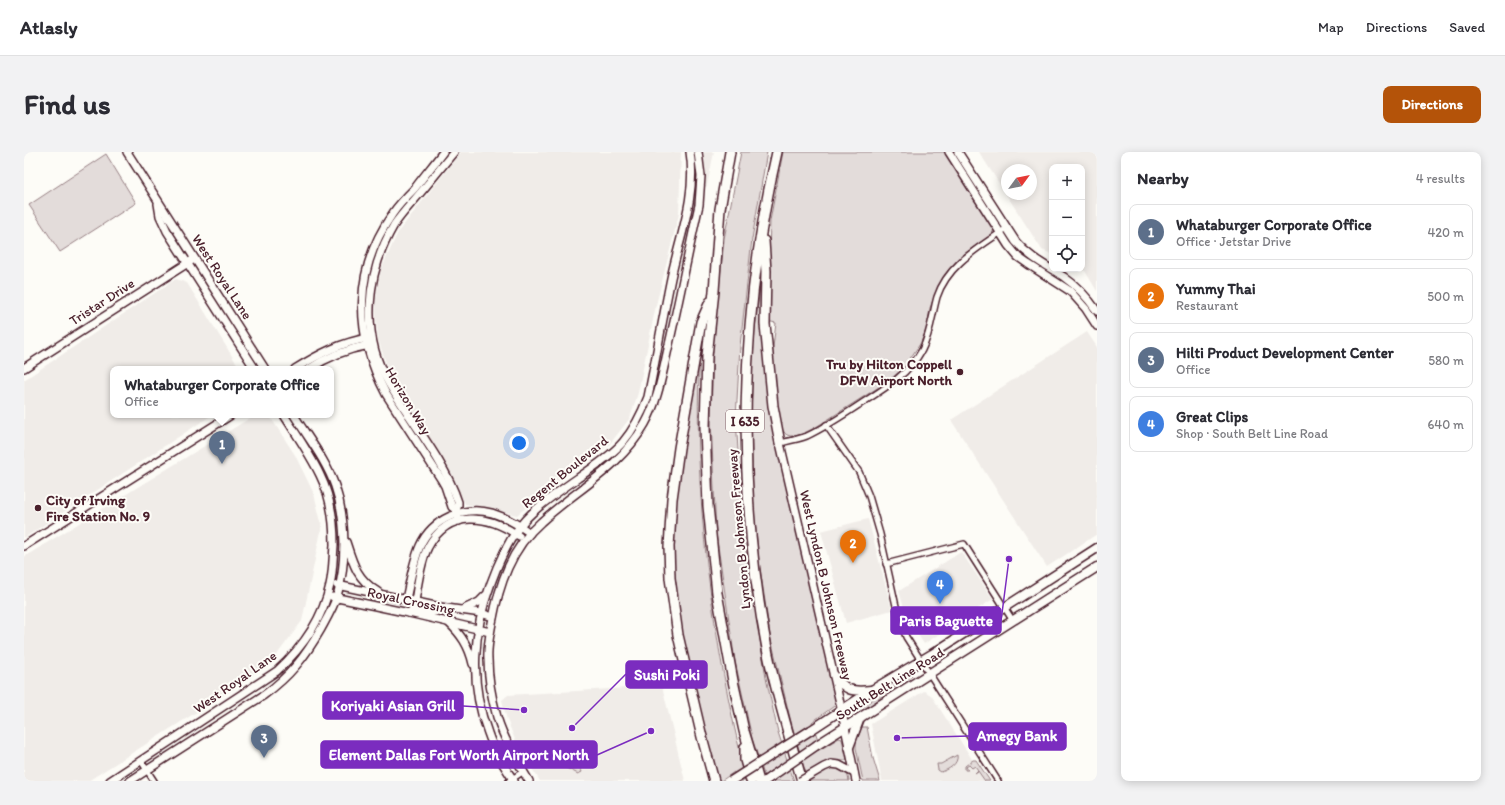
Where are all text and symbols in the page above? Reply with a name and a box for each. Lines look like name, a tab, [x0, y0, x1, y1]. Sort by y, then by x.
text: Atlasly	[20, 16, 77, 39]
text: Map	[1318, 19, 1344, 36]
text: Directions	[1366, 19, 1427, 36]
text: Saved	[1449, 19, 1485, 36]
button: Directions	[1383, 86, 1481, 123]
text: Find us	[24, 87, 111, 121]
north arrow	[1001, 164, 1037, 200]
map controls	[1049, 164, 1085, 272]
button: +	[1049, 164, 1085, 200]
text: Nearby	[1137, 168, 1189, 188]
text: 4 results	[1416, 171, 1465, 186]
button: −	[1049, 200, 1085, 236]
text: Whataburger Corporate Office	[1176, 216, 1372, 234]
text: 1	[1148, 225, 1154, 240]
text: 420 m	[1427, 225, 1464, 240]
street label: West Royal Lane	[188, 231, 256, 323]
text: Office · Jetstar Drive	[1176, 234, 1291, 249]
button: locate	[1049, 236, 1085, 272]
street label: Tristar Drive	[66, 274, 138, 329]
text: Yummy Thai	[1176, 280, 1256, 298]
text: 2	[1148, 289, 1154, 304]
text: 500 m	[1427, 289, 1464, 304]
text: Restaurant	[1176, 298, 1238, 313]
text: Hilti Product Development Center	[1176, 344, 1394, 362]
text: 3	[1147, 353, 1155, 368]
text: 580 m	[1428, 353, 1464, 368]
place label: Tru by Hilton Coppell DFW Airport North	[825, 356, 953, 389]
text: Office	[1176, 362, 1211, 377]
street label: Horizon Way	[381, 364, 435, 438]
popup	[110, 366, 334, 418]
marker: Tru by Hilton Coppell DFW Airport North	[955, 367, 965, 377]
text: Whataburger Corporate Office	[124, 376, 320, 394]
text: Office	[124, 394, 159, 409]
text: Great Clips	[1176, 408, 1248, 426]
road number: I 635	[726, 410, 764, 432]
text: 4	[1147, 417, 1155, 432]
text: 640 m	[1427, 417, 1464, 432]
text: Shop · South Belt Line Road	[1176, 426, 1328, 441]
pin: 1	[209, 431, 235, 464]
street label: Regent Boulevard	[518, 432, 612, 512]
your location	[509, 433, 529, 453]
street label: Lyndon B Johnson Freeway	[723, 448, 754, 610]
street label: West Lyndon B Johnson Freeway	[796, 488, 856, 682]
place label: City of Irving Fire Station No. 9	[46, 492, 150, 525]
marker: City of Irving Fire Station No. 9	[33, 503, 43, 513]
pin: 2	[840, 530, 866, 563]
pin: 4	[927, 571, 953, 604]
street label: Royal Crossing	[366, 583, 457, 619]
callout: Paris Baguette	[891, 607, 1001, 634]
text: Paris Baguette	[899, 612, 993, 631]
street label: South Belt Line Road	[833, 644, 948, 724]
street label: West Royal Lane	[190, 647, 280, 717]
callout: Sushi Poki	[626, 661, 707, 688]
text: Sushi Poki	[634, 666, 700, 684]
callout: Koriyaki Asian Grill	[323, 692, 463, 719]
text: Koriyaki Asian Grill	[331, 697, 456, 716]
callout: Amegy Bank	[969, 723, 1066, 750]
pin: 3	[251, 725, 277, 758]
text: Amegy Bank	[976, 727, 1058, 746]
callout: Element Dallas Fort Worth Airport North	[321, 741, 597, 768]
text: Element Dallas Fort Worth Airport North	[329, 746, 590, 765]

